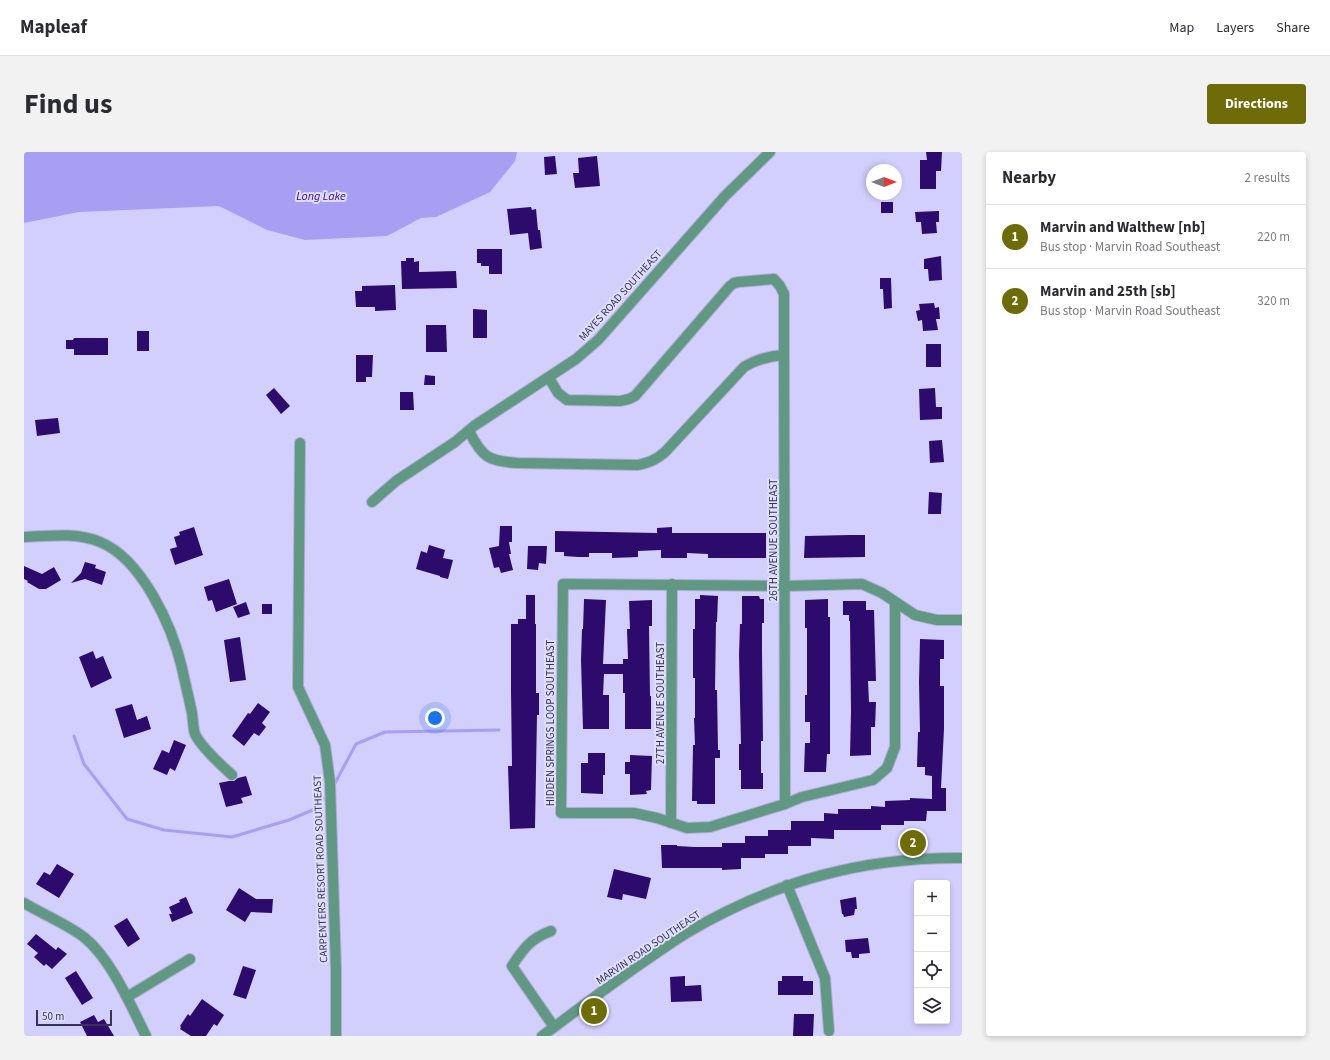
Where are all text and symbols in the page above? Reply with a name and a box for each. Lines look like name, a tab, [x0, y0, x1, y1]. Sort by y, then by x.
text: Mapleaf	[20, 14, 87, 41]
text: Map	[1169, 18, 1194, 38]
text: Layers	[1216, 18, 1254, 38]
text: Share	[1276, 18, 1310, 38]
text: Find us	[24, 84, 112, 124]
button: Directions	[1207, 84, 1306, 124]
north arrow	[866, 164, 902, 200]
text: Nearby	[1002, 166, 1056, 190]
text: 2 results	[1245, 169, 1290, 187]
water label: Long Lake	[296, 188, 346, 205]
text: Marvin and Walthew [nb]	[1040, 217, 1205, 238]
text: 1	[1012, 228, 1018, 246]
text: 220 m	[1257, 228, 1290, 246]
text: Bus stop · Marvin Road Southeast	[1040, 238, 1220, 256]
street label: MAYES ROAD SOUTHEAST	[575, 246, 665, 344]
text: Marvin and 25th [sb]	[1040, 281, 1176, 302]
text: 2	[1012, 292, 1018, 310]
text: 320 m	[1257, 292, 1290, 310]
text: Bus stop · Marvin Road Southeast	[1040, 302, 1220, 320]
street label: 26TH AVENUE SOUTHEAST	[766, 479, 781, 601]
street label: HIDDEN SPRINGS LOOP SOUTHEAST	[543, 640, 558, 806]
street label: 27TH AVENUE SOUTHEAST	[653, 642, 668, 764]
your location	[425, 708, 445, 728]
street label: CARPENTERS RESORT ROAD SOUTHEAST	[310, 775, 331, 963]
pin: 2	[900, 828, 926, 858]
map controls	[914, 880, 950, 1024]
button: +	[914, 880, 950, 916]
street label: MARVIN ROAD SOUTHEAST	[593, 907, 704, 988]
button: −	[914, 916, 950, 952]
button: locate	[914, 952, 950, 988]
button: layers	[914, 988, 950, 1024]
pin: 1	[581, 996, 607, 1026]
scale bar	[36, 1008, 112, 1027]
text: 50 m	[42, 1009, 64, 1024]

